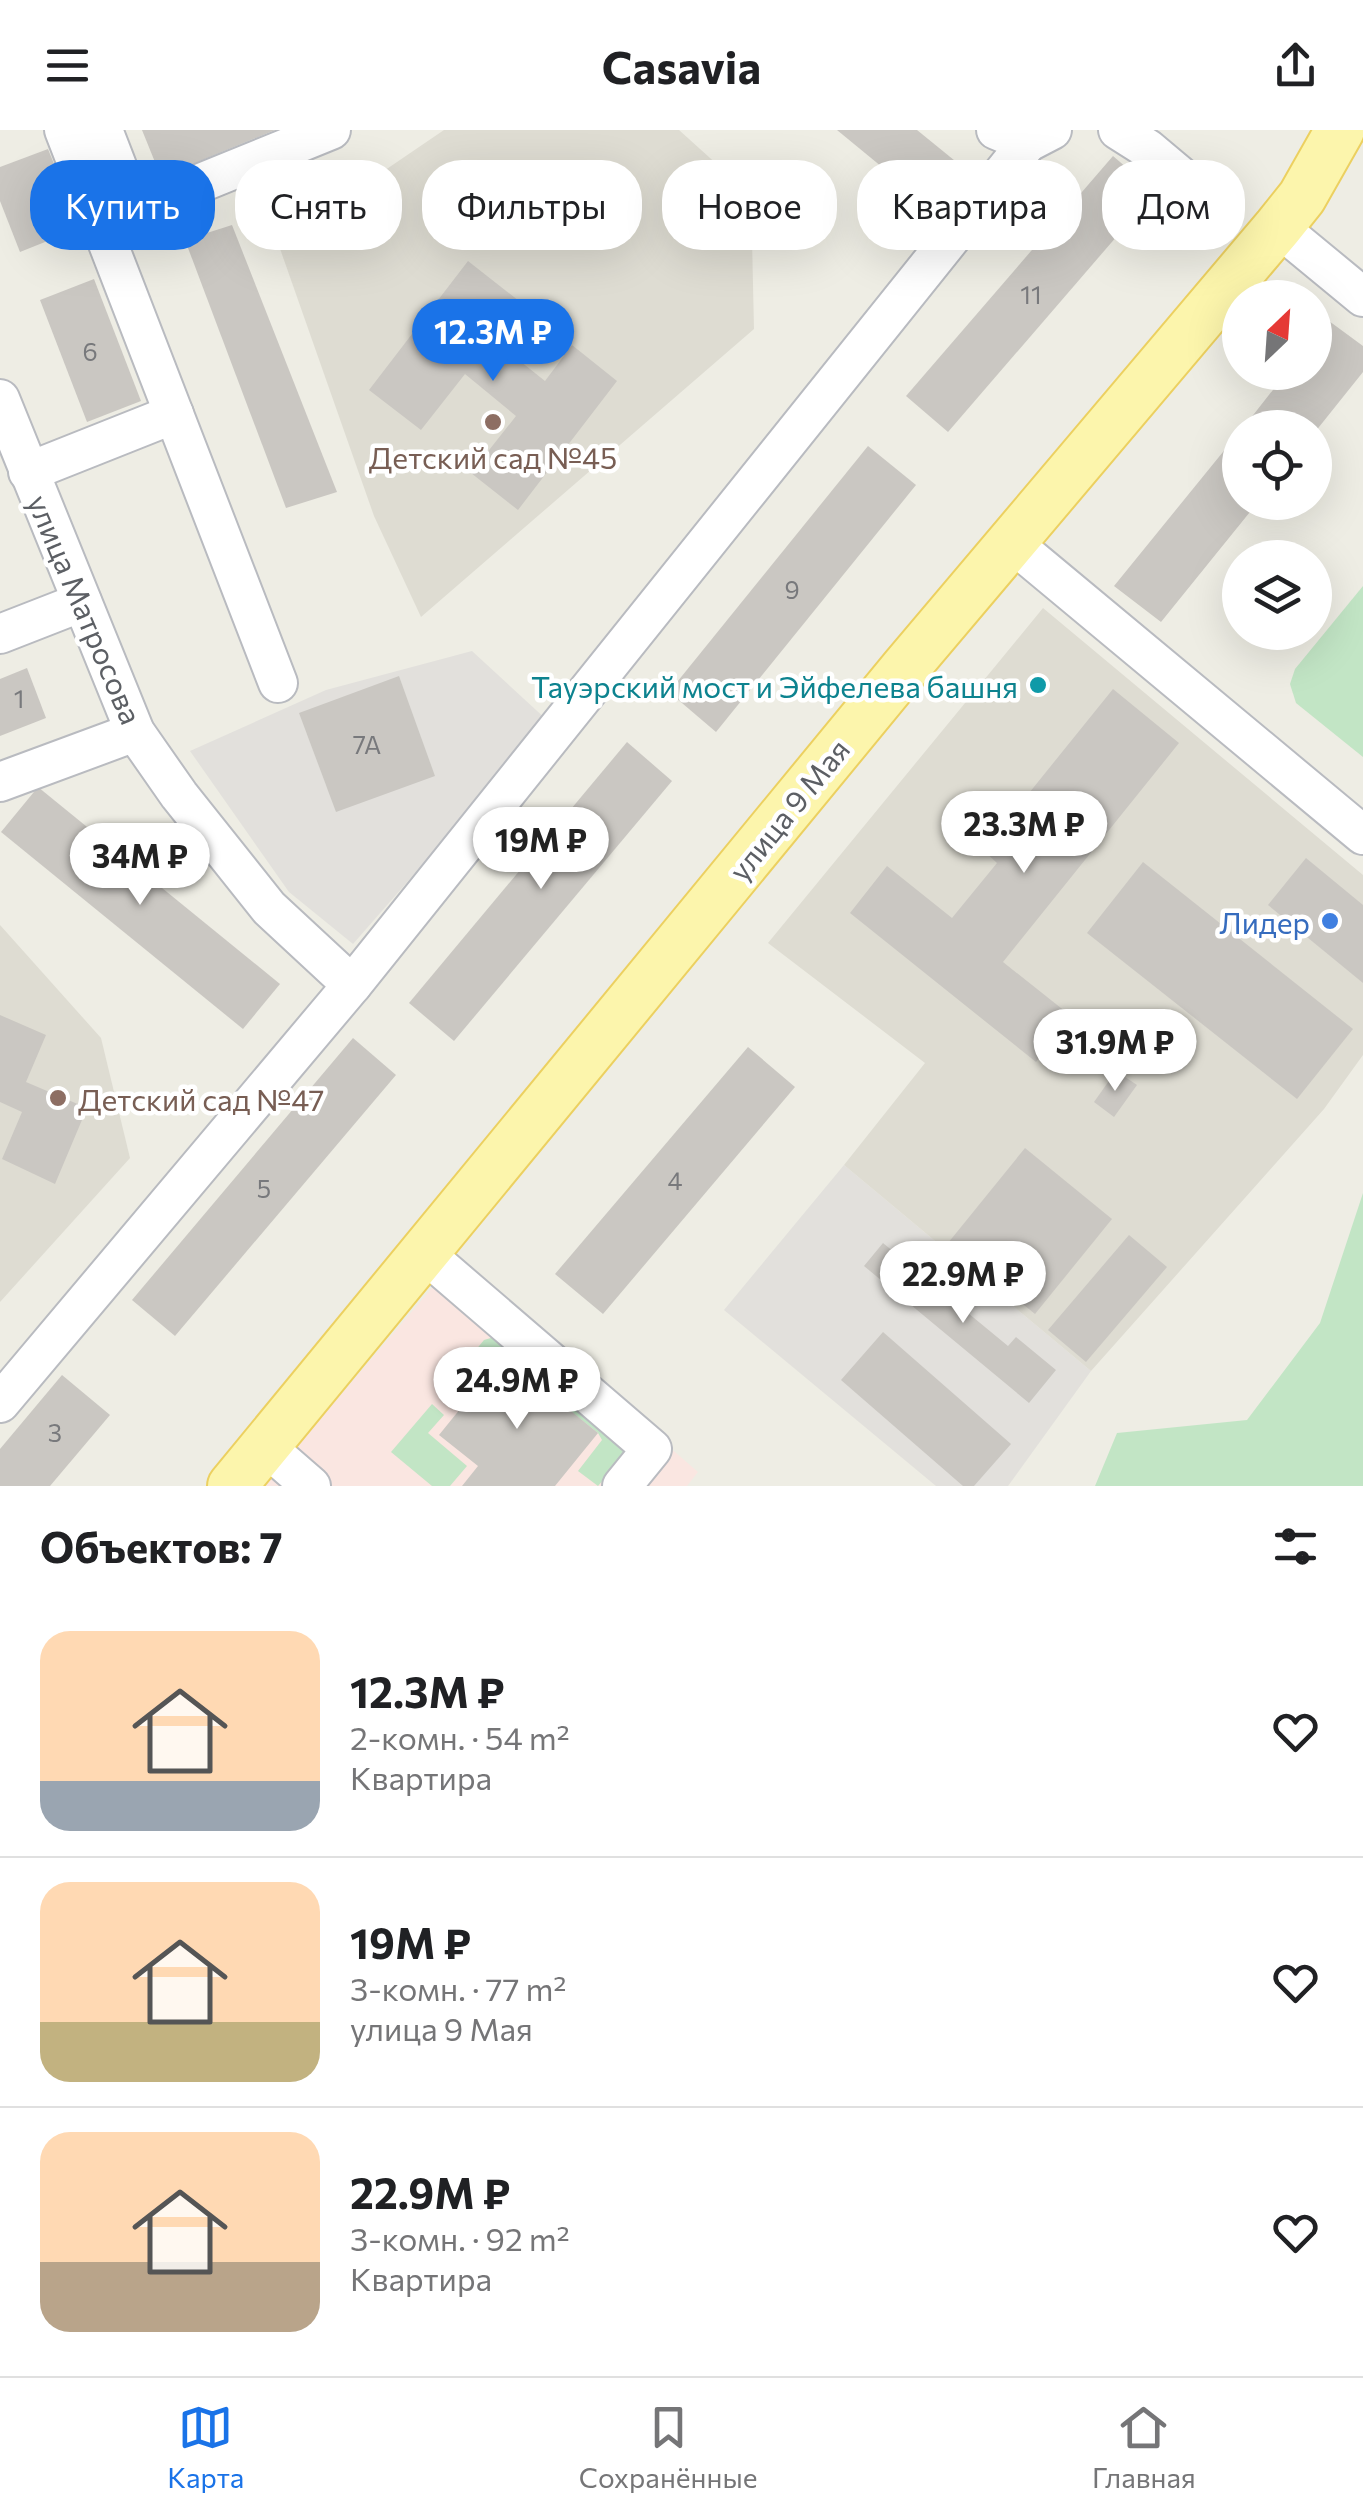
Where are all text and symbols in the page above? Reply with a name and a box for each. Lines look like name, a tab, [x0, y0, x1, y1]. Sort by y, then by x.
icon: menu	[40, 38, 95, 93]
text: Casavia	[602, 38, 761, 93]
icon: share	[1268, 38, 1323, 93]
chip: Купить	[30, 160, 215, 250]
chip: Снять	[235, 160, 402, 250]
chip: Фильтры	[422, 160, 642, 250]
chip: Новое	[662, 160, 837, 250]
chip: Квартира	[857, 160, 1082, 250]
chip: Дом	[1102, 160, 1245, 250]
house number: 11	[1020, 279, 1042, 309]
north arrow	[1222, 280, 1332, 390]
map controls	[1222, 280, 1332, 650]
pin: 12.3M ₽	[401, 299, 585, 384]
text: 12.3M ₽	[434, 311, 552, 351]
house number: 6	[82, 336, 98, 366]
button: locate	[1222, 410, 1332, 520]
marker: Детский сад №45	[482, 411, 504, 433]
place label: Детский сад №45	[369, 438, 617, 475]
street label: улица Матросова	[21, 489, 151, 729]
button: layers	[1222, 540, 1332, 650]
house number: 9	[784, 574, 800, 604]
place label: Тауэрский мост и Эйфелева башня	[531, 667, 1018, 704]
marker: Тауэрский мост и Эйфелева башня	[1027, 674, 1049, 696]
house number: 1	[14, 683, 24, 713]
house number: 7А	[353, 729, 381, 759]
street label: улица 9 Мая	[720, 731, 856, 887]
pin: 23.3M ₽	[932, 791, 1116, 876]
text: 23.3M ₽	[963, 803, 1085, 843]
pin: 19M ₽	[471, 807, 611, 892]
text: 19M ₽	[495, 819, 587, 859]
pin: 34M ₽	[70, 823, 210, 908]
text: 34M ₽	[92, 835, 188, 875]
place label: Лидер	[1219, 903, 1310, 940]
marker: Лидер	[1319, 910, 1341, 932]
pin: 31.9M ₽	[1023, 1009, 1207, 1094]
text: 31.9M ₽	[1056, 1021, 1174, 1061]
place label: Детский сад №47	[78, 1080, 324, 1117]
marker: Детский сад №47	[47, 1087, 69, 1109]
house number: 4	[667, 1165, 683, 1195]
house number: 5	[257, 1173, 271, 1203]
pin: 22.9M ₽	[871, 1241, 1055, 1326]
text: 22.9M ₽	[902, 1253, 1024, 1293]
pin: 24.9M ₽	[425, 1347, 609, 1432]
text: 24.9M ₽	[455, 1359, 579, 1399]
house number: 3	[48, 1417, 62, 1447]
icon: filters	[1268, 1519, 1323, 1574]
text: Объектов: 7	[40, 1520, 283, 1572]
text: 12.3M ₽	[350, 1665, 505, 1717]
icon: home	[120, 1671, 240, 1791]
icon: heart	[1268, 1704, 1323, 1759]
text: 2-комн. · 54 m²	[350, 1717, 570, 1757]
text: Квартира	[350, 1757, 492, 1797]
text: 19M ₽	[350, 1916, 471, 1968]
icon: home	[120, 1922, 240, 2042]
icon: heart	[1268, 1955, 1323, 2010]
text: 3-комн. · 77 m²	[350, 1968, 566, 2008]
text: улица 9 Мая	[350, 2008, 533, 2048]
text: 22.9M ₽	[350, 2166, 510, 2218]
icon: home	[120, 2172, 240, 2292]
icon: heart	[1268, 2205, 1323, 2260]
text: 3-комн. · 92 m²	[350, 2218, 570, 2258]
text: Квартира	[350, 2258, 492, 2298]
tab: Карта	[167, 2400, 244, 2494]
tab: Сохранённые	[579, 2400, 758, 2494]
tab: Главная	[1092, 2400, 1196, 2494]

